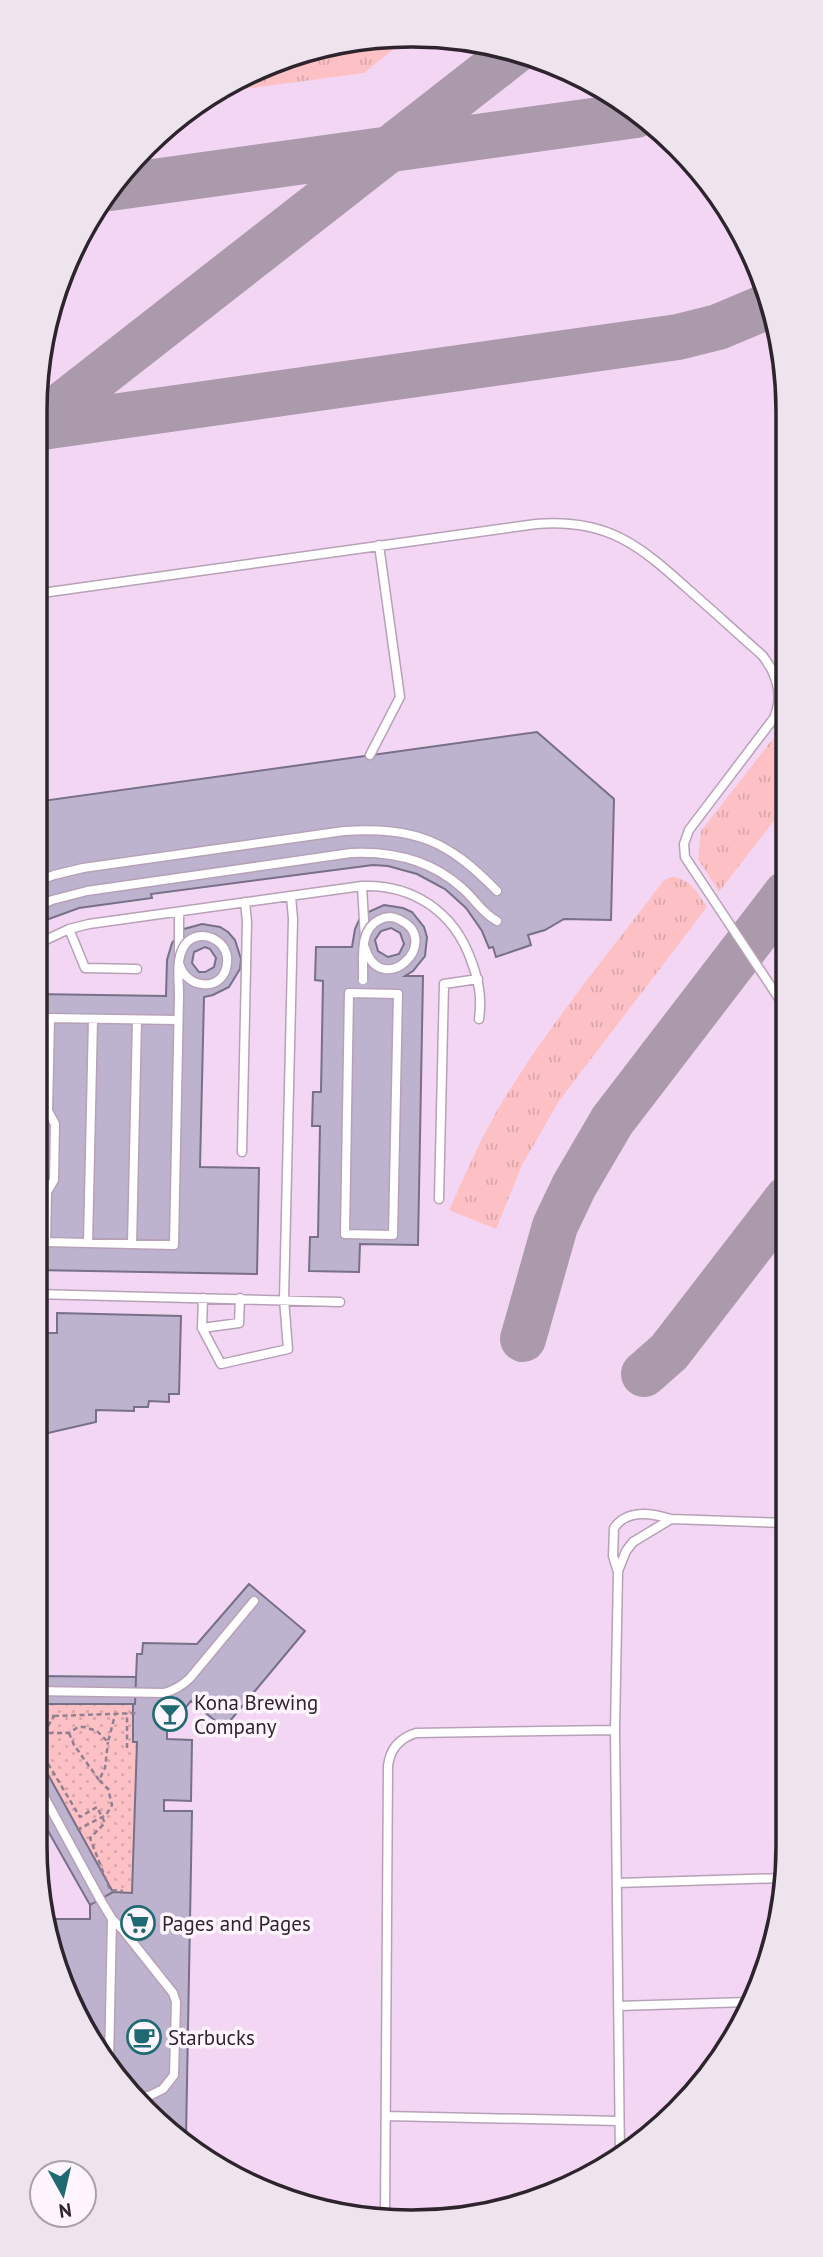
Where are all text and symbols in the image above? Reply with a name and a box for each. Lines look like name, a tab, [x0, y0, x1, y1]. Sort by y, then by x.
place label: Kona Brewing Company	[194, 1689, 318, 1740]
bar icon: Kona Brewing Company	[151, 1695, 189, 1733]
supermarket icon: Pages and Pages	[119, 1904, 157, 1942]
place label: Pages and Pages	[162, 1910, 311, 1937]
cafe icon: Starbucks	[125, 2018, 163, 2056]
place label: Starbucks	[168, 2024, 255, 2051]
north arrow	[28, 2159, 98, 2229]
text: N	[58, 2198, 73, 2224]

